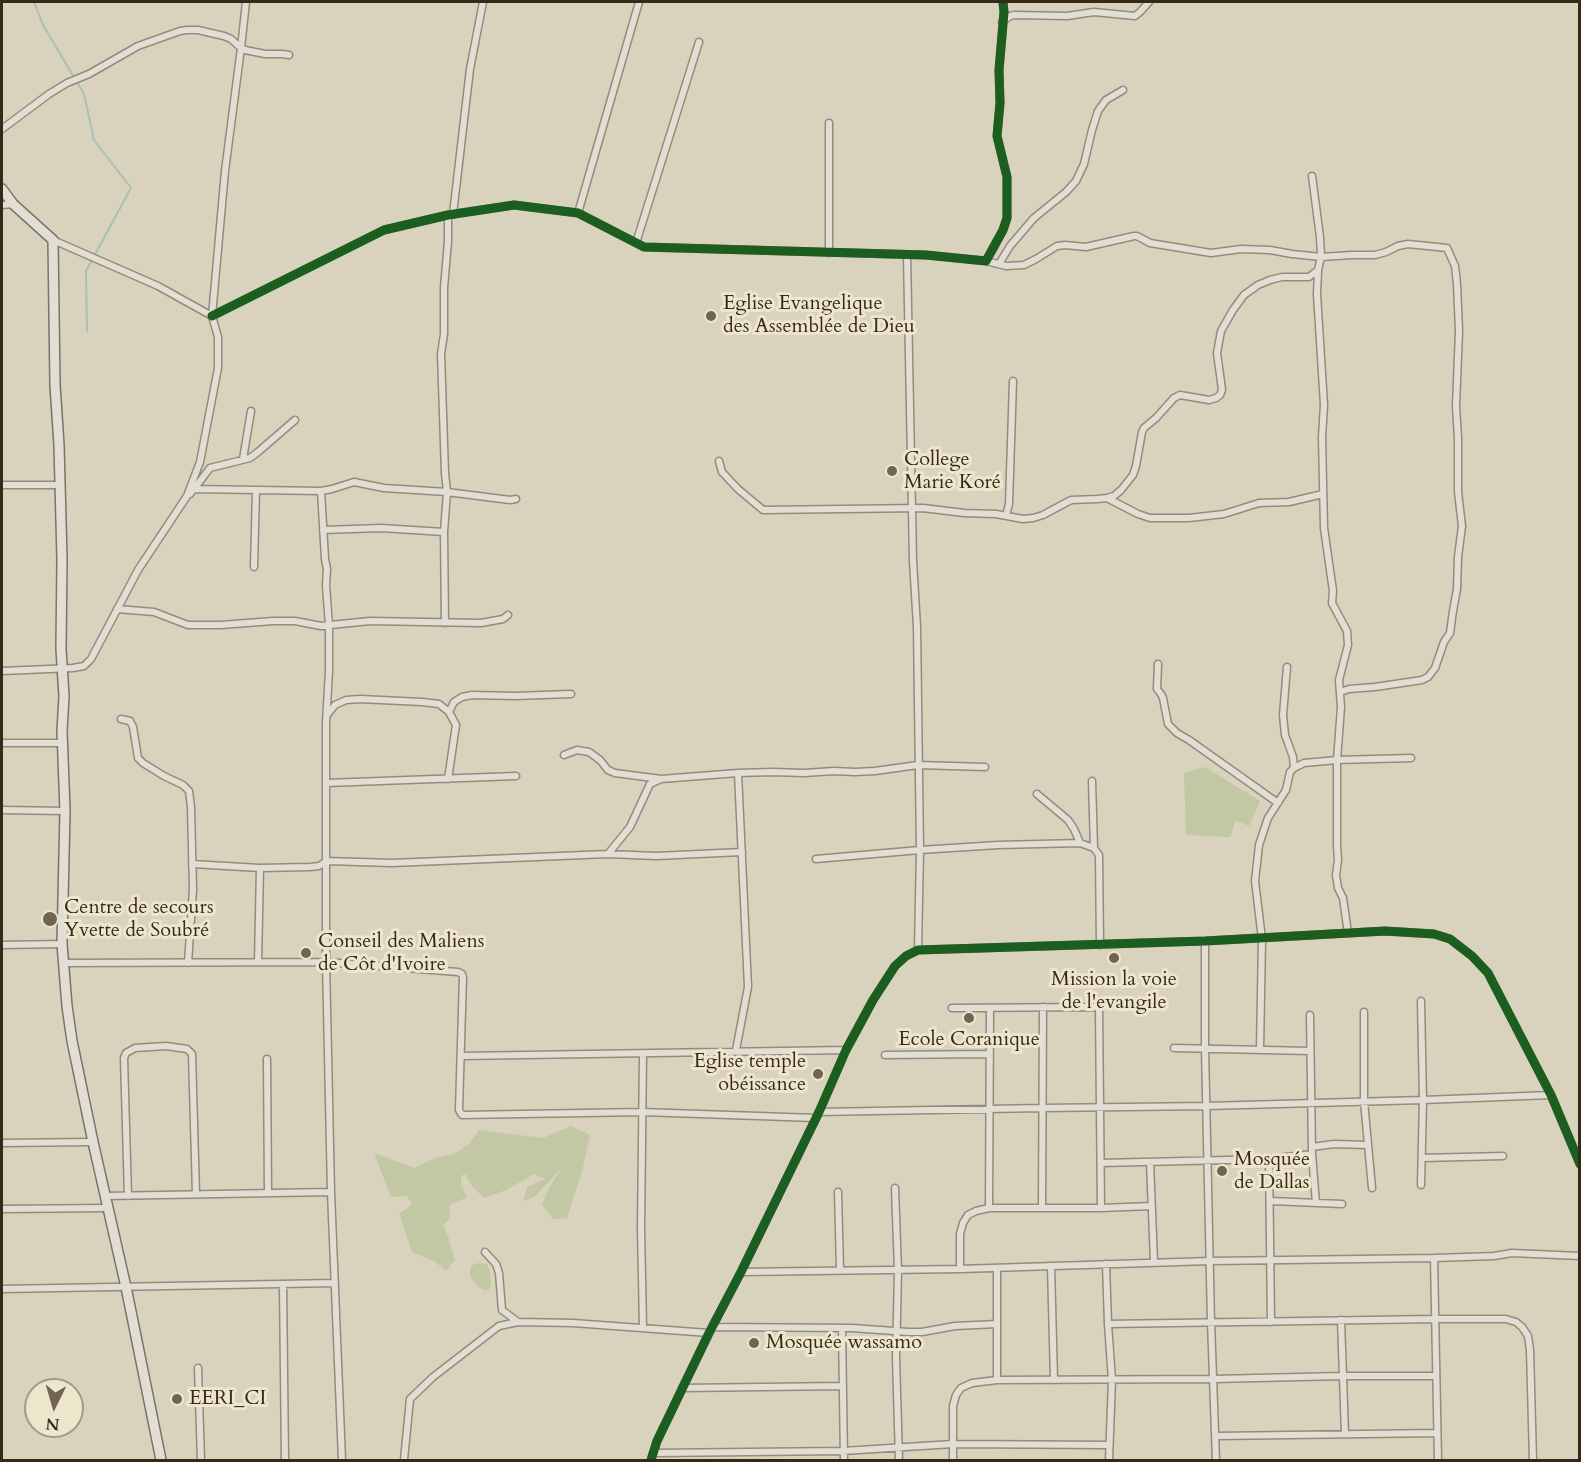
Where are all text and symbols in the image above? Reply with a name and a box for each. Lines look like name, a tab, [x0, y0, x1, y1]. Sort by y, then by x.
place label: Eglise Evangelique des Assemblée de Dieu	[723, 292, 915, 339]
marker: Eglise Evangelique des Assemblée de Dieu	[704, 309, 718, 323]
place label: College Marie Koré	[904, 448, 1001, 495]
marker: College Marie Koré	[885, 464, 899, 478]
place label: Centre de secours Yvette de Soubré	[64, 896, 214, 943]
marker: Centre de secours Yvette de Soubré	[41, 910, 59, 928]
place label: Conseil des Maliens de Côt d'Ivoire	[318, 930, 484, 977]
marker: Conseil des Maliens de Côt d'Ivoire	[299, 946, 313, 960]
marker: Mission la voie de l'evangile	[1107, 951, 1121, 965]
place label: Mission la voie de l'evangile	[1051, 968, 1177, 1015]
marker: Ecole Coranique	[962, 1011, 976, 1025]
place label: Ecole Coranique	[898, 1028, 1040, 1052]
place label: Eglise temple obéissance	[693, 1050, 806, 1097]
marker: Eglise temple obéissance	[811, 1067, 825, 1081]
place label: Mosquée de Dallas	[1234, 1148, 1310, 1195]
marker: Mosquée de Dallas	[1215, 1164, 1229, 1178]
place label: Mosquée wassamo	[766, 1331, 922, 1355]
marker: Mosquée wassamo	[747, 1336, 761, 1350]
north arrow	[24, 1378, 84, 1438]
place label: EERI_CI	[189, 1387, 266, 1411]
marker: EERI_CI	[170, 1392, 184, 1406]
text: N	[45, 1412, 60, 1436]

